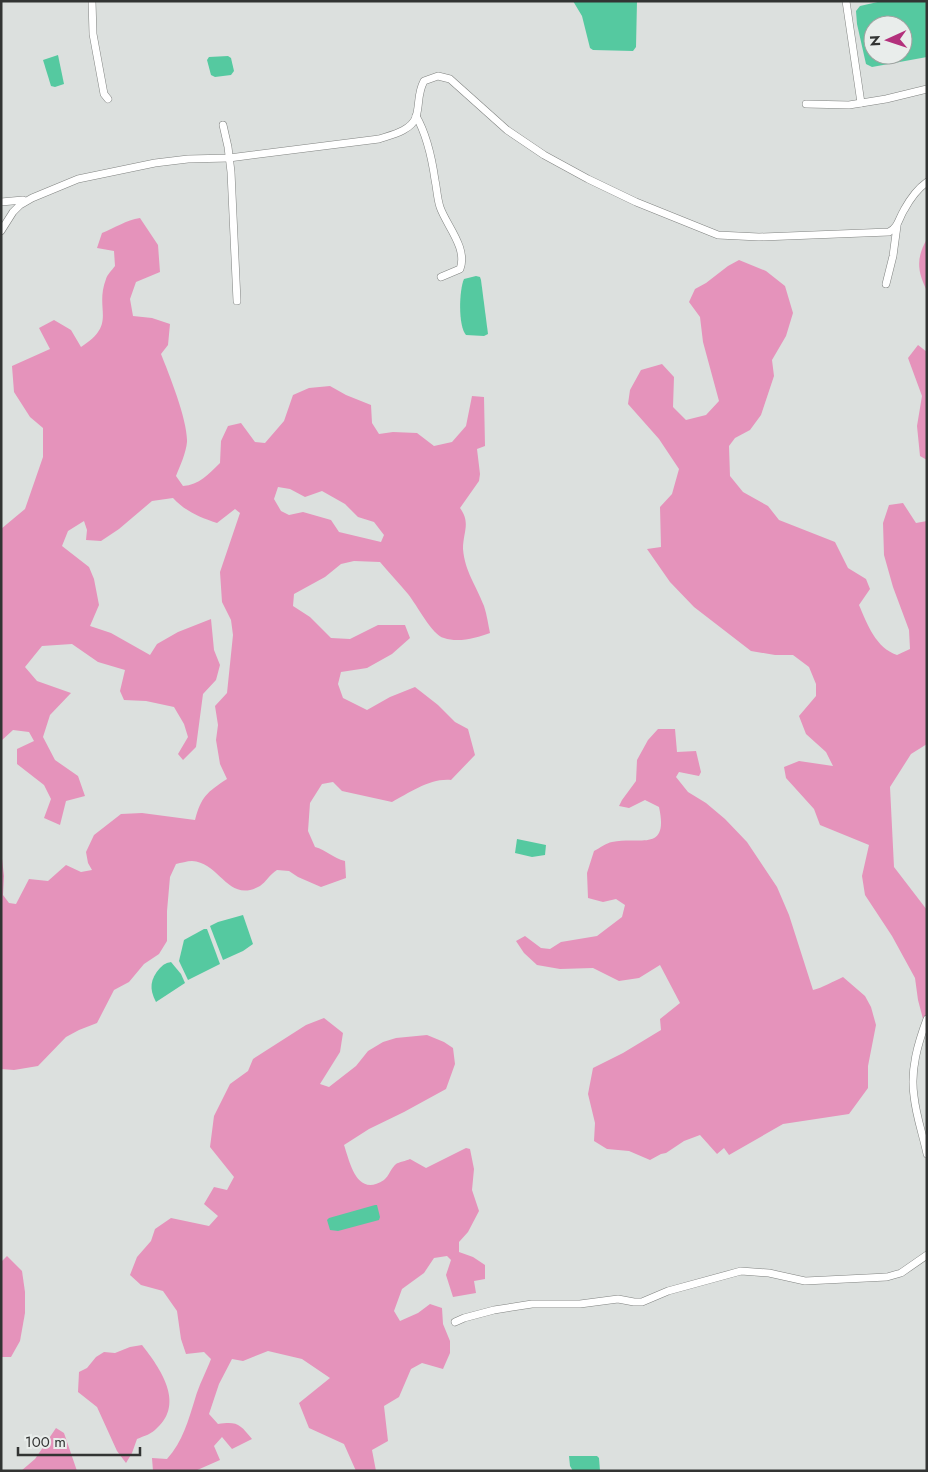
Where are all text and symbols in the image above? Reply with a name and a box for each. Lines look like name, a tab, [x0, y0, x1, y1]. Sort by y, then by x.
north arrow	[863, 15, 913, 65]
text: N	[865, 35, 885, 47]
scale bar	[18, 1424, 140, 1456]
text: 100 m	[25, 1431, 66, 1453]

